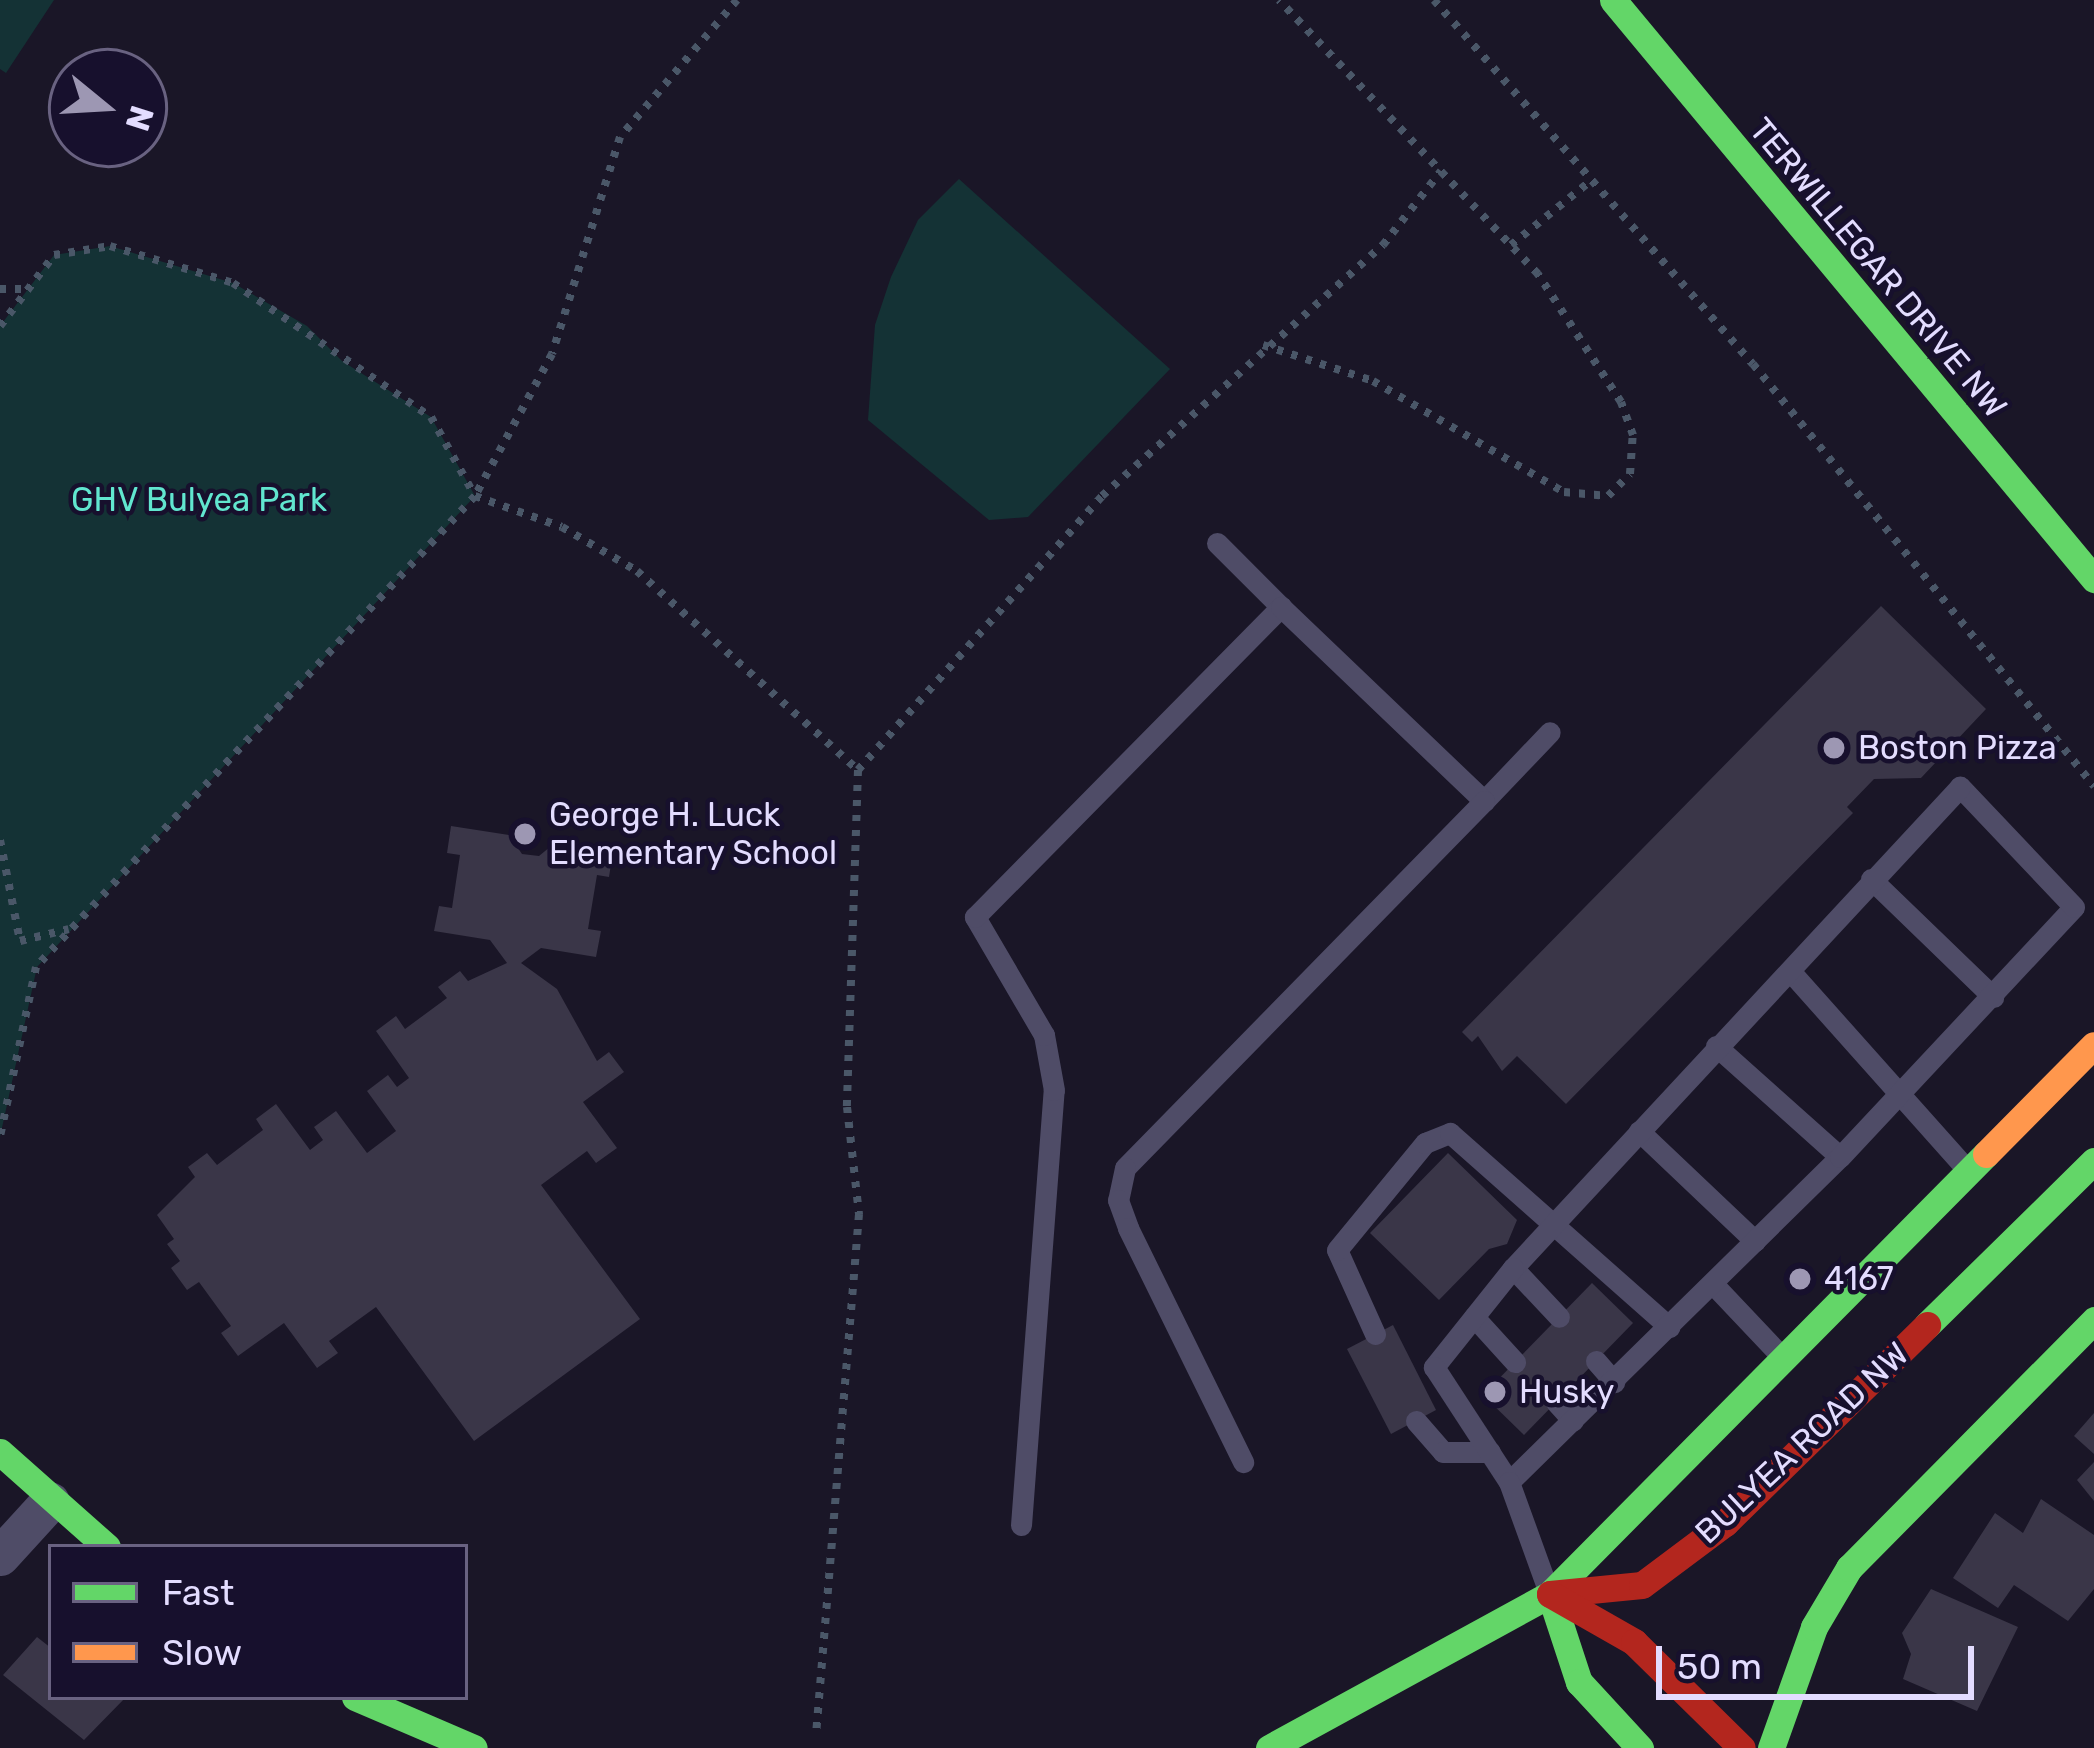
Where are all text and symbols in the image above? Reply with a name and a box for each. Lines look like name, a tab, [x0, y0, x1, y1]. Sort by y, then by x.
north arrow	[48, 48, 168, 168]
text: N	[118, 101, 162, 136]
street label: TERWILLEGAR DRIVE NW	[1741, 110, 2015, 426]
park label: GHV Bulyea Park	[71, 480, 327, 520]
place label: Boston Pizza	[1858, 728, 2057, 768]
marker: Boston Pizza	[1821, 735, 1847, 761]
place label: George H. Luck Elementary School	[549, 795, 838, 873]
marker: George H. Luck Elementary School	[512, 821, 538, 847]
place label: 4167	[1824, 1259, 1894, 1299]
marker: 4167	[1787, 1266, 1813, 1292]
street label: BULYEA ROAD NW	[1687, 1334, 1917, 1552]
place label: Husky	[1519, 1372, 1615, 1412]
marker: Husky	[1482, 1379, 1508, 1405]
legend	[48, 1544, 468, 1700]
text: Fast	[162, 1571, 234, 1614]
scale bar	[1662, 1622, 1980, 1696]
text: Slow	[162, 1631, 242, 1674]
text: 50 m	[1677, 1645, 1762, 1688]

